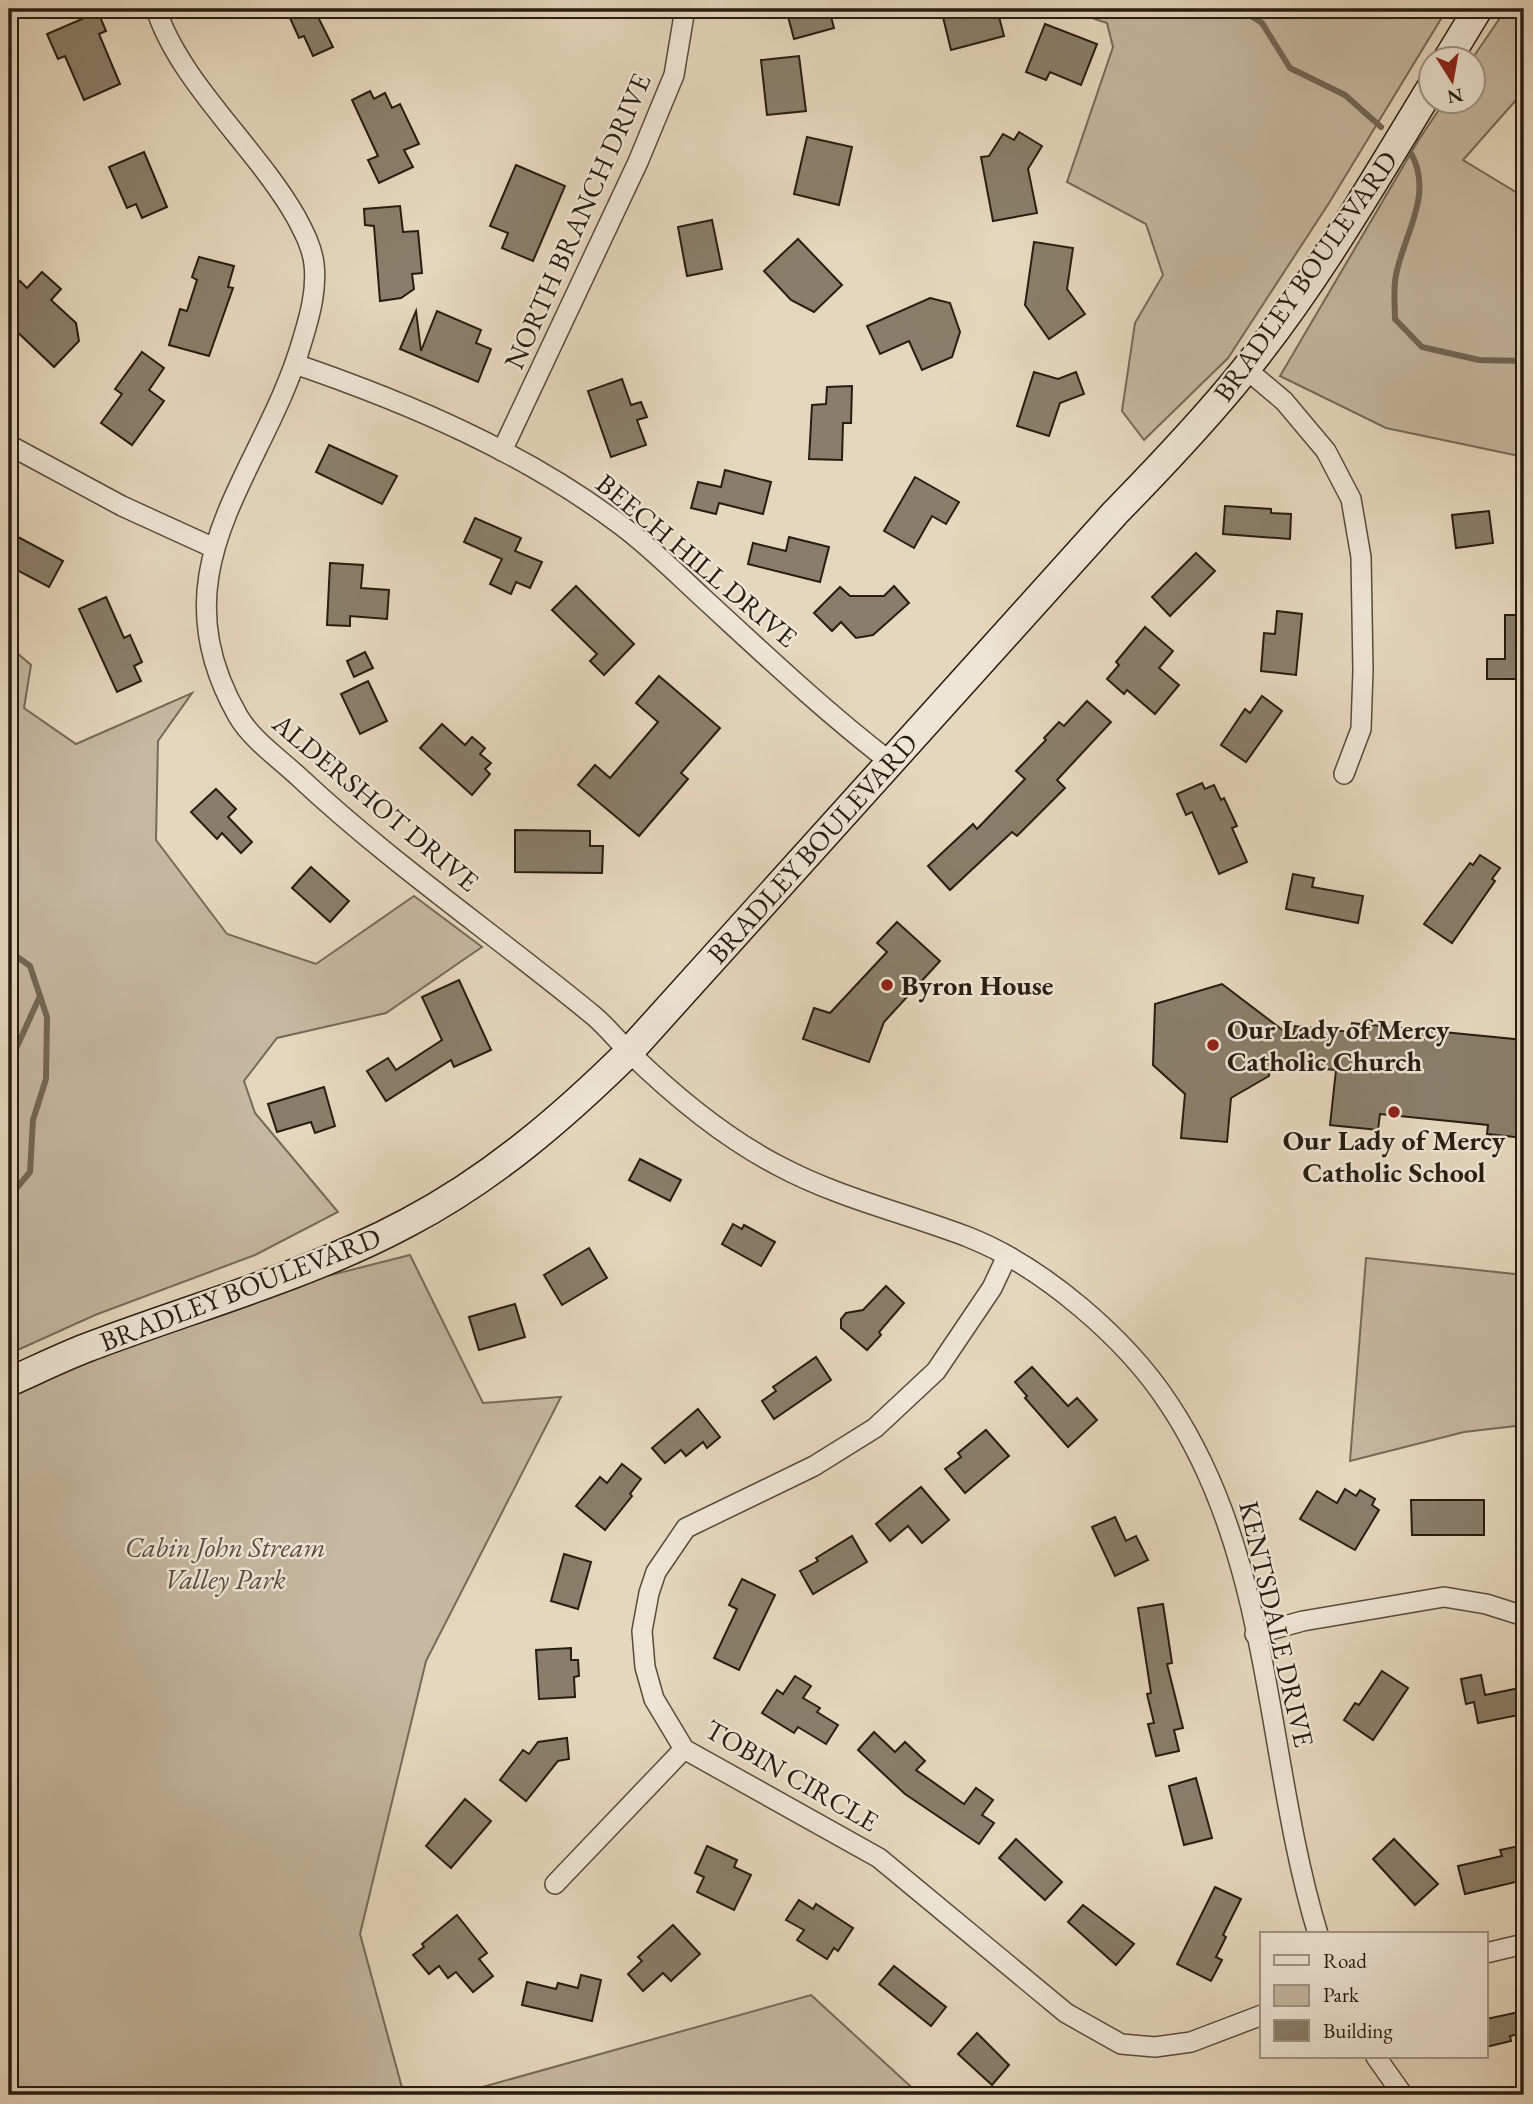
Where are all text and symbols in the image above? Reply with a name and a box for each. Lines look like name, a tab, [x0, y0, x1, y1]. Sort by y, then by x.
north arrow	[1418, 46, 1488, 116]
street label: NORTH BRANCH DRIVE	[495, 67, 659, 375]
text: N	[1445, 82, 1465, 110]
street label: BRADLEY BOULEVARD	[1205, 144, 1405, 408]
street label: BEECH HILL DRIVE	[589, 465, 805, 655]
street label: ALDERSHOT DRIVE	[265, 704, 487, 899]
street label: BRADLEY BOULEVARD	[699, 725, 925, 971]
place label: Byron House	[901, 967, 1054, 1003]
marker: Byron House	[879, 977, 895, 993]
place label: Our Lady of Mercy Catholic Church	[1227, 1011, 1450, 1079]
marker: Our Lady of Mercy Catholic Church	[1205, 1037, 1221, 1053]
marker: Our Lady of Mercy Catholic School	[1386, 1104, 1402, 1120]
place label: Our Lady of Mercy Catholic School	[1283, 1122, 1506, 1190]
street label: BRADLEY BOULEVARD	[94, 1219, 386, 1359]
street label: KENTSDALE DRIVE	[1231, 1497, 1323, 1751]
park label: Cabin John Stream Valley Park	[125, 1529, 325, 1597]
street label: TOBIN CIRCLE	[699, 1711, 885, 1839]
legend	[1260, 1932, 1488, 2058]
text: Road	[1323, 1947, 1367, 1974]
text: Park	[1323, 1981, 1360, 2008]
text: Building	[1323, 2017, 1393, 2044]

